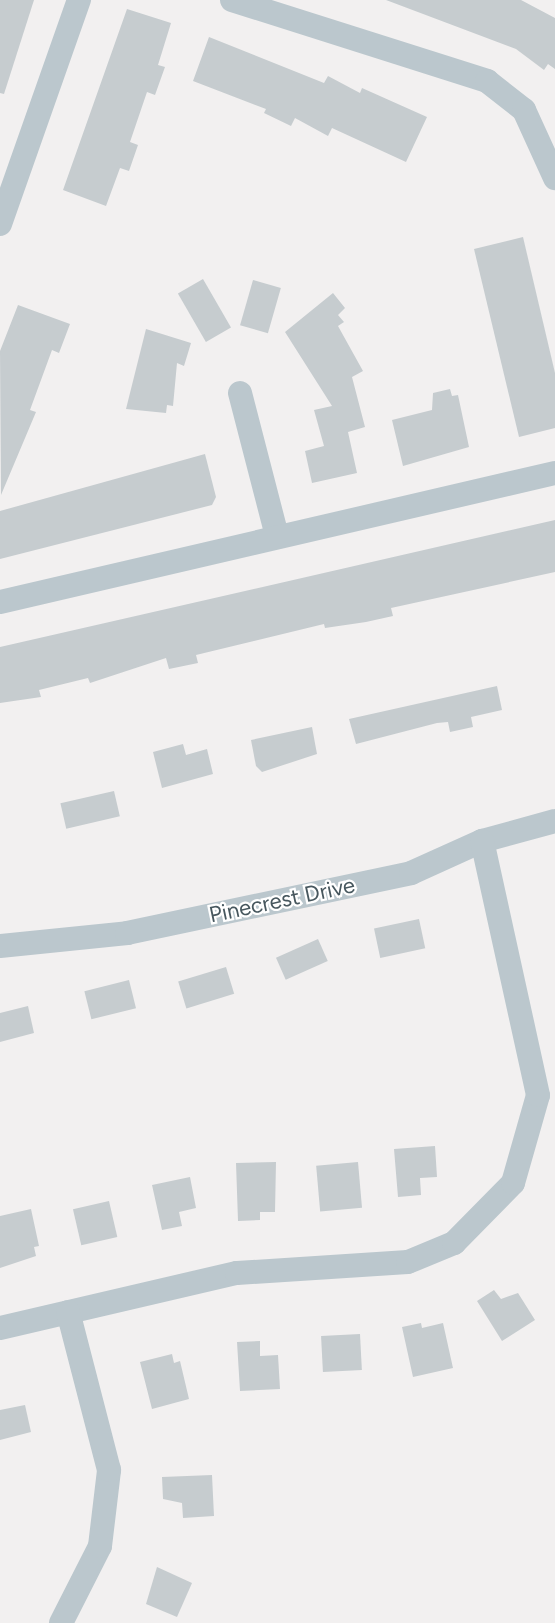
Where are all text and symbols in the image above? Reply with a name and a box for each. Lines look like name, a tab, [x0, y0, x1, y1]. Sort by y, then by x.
street label: Pinecrest Drive	[207, 872, 357, 928]

